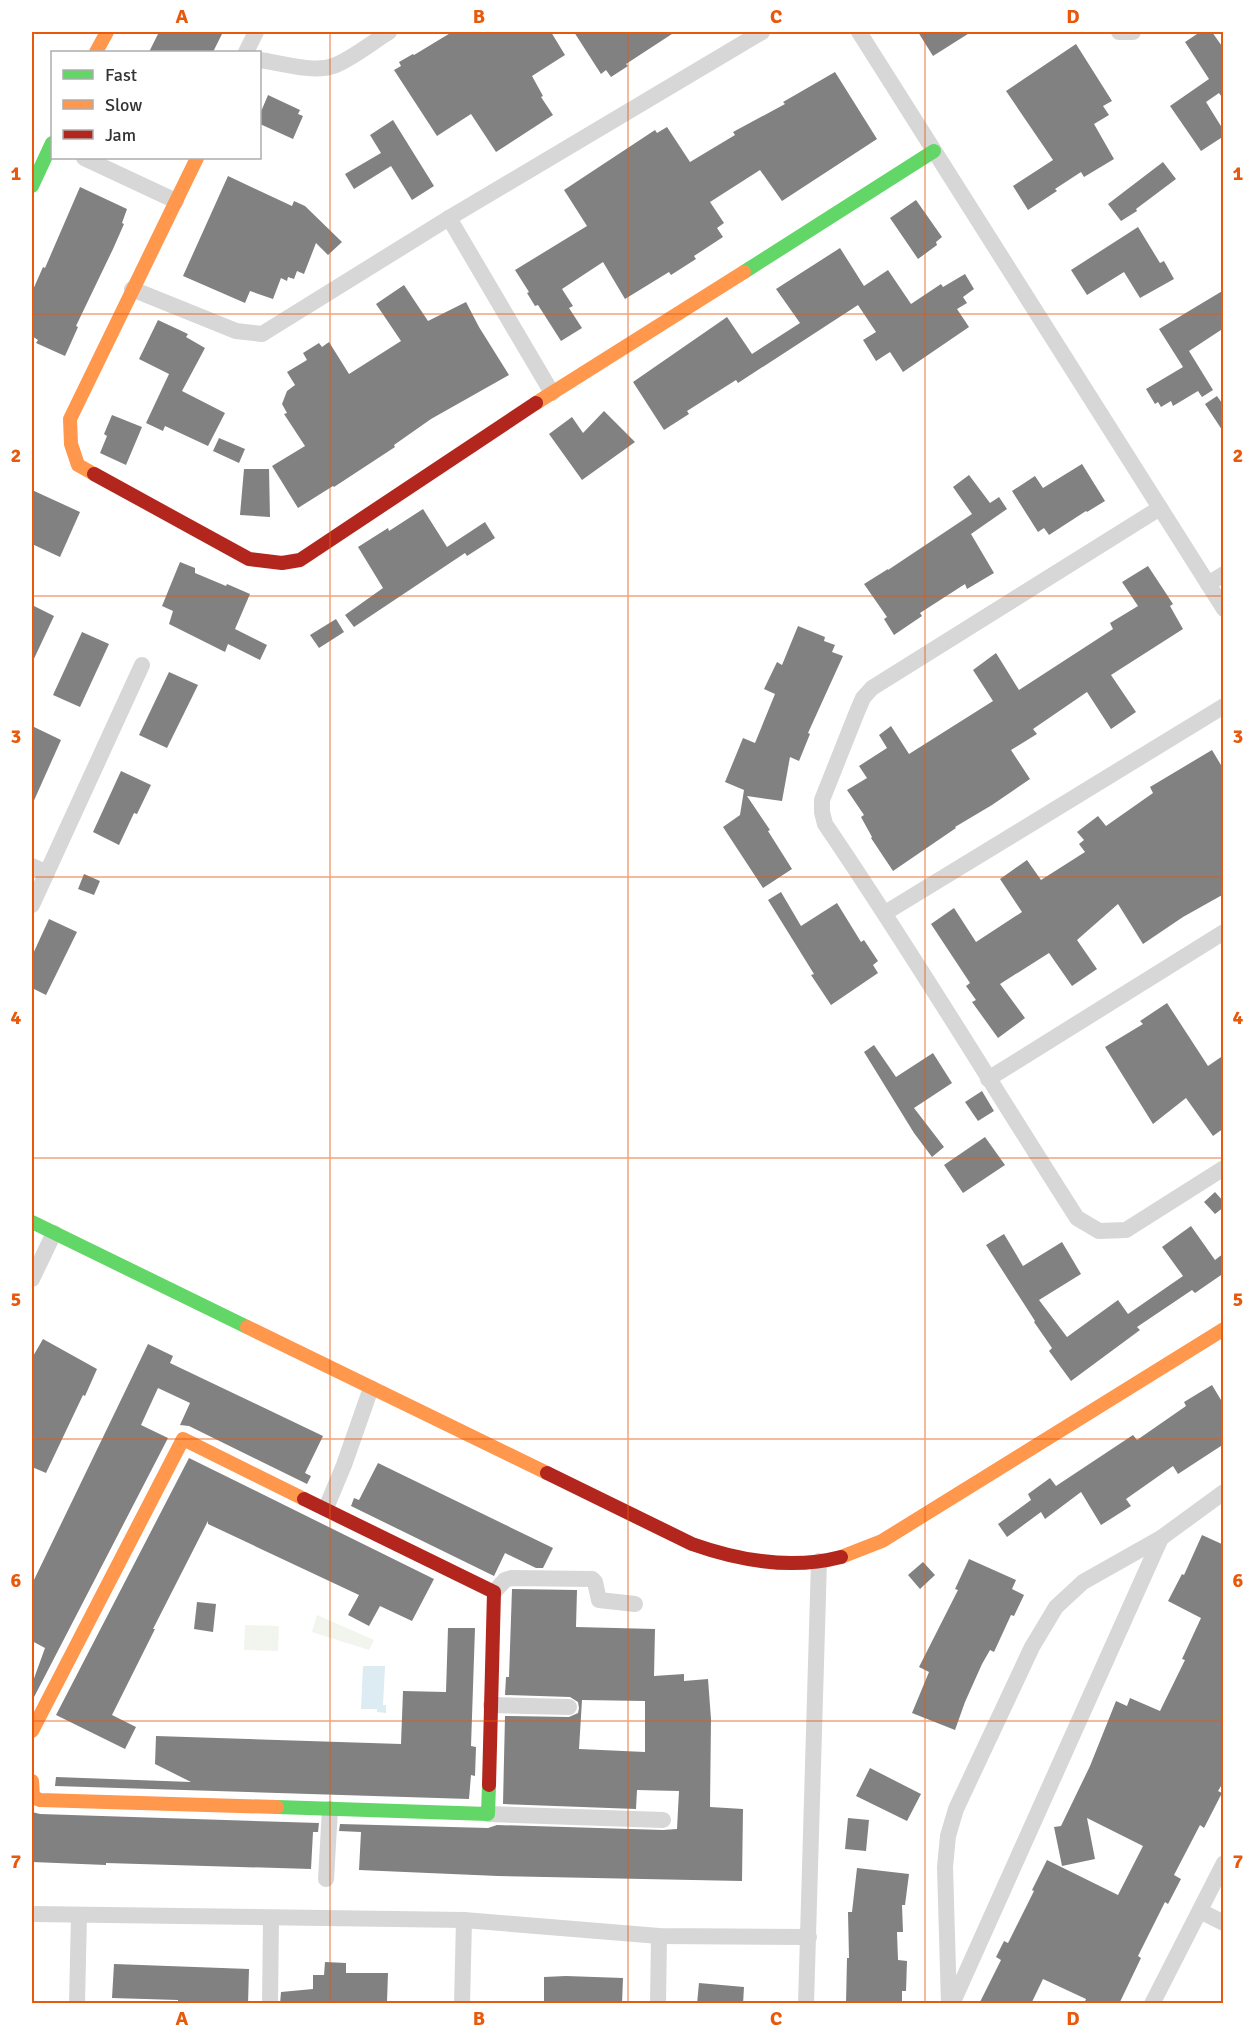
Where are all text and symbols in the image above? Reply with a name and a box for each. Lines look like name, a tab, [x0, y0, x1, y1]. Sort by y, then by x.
text: A	[176, 4, 189, 29]
text: B	[473, 4, 485, 29]
text: C	[770, 4, 782, 29]
text: D	[1066, 4, 1080, 29]
legend	[51, 51, 261, 159]
text: Fast	[105, 64, 137, 86]
text: Slow	[105, 94, 142, 116]
text: Jam	[105, 124, 136, 146]
text: 1	[11, 161, 22, 186]
text: 1	[1233, 161, 1244, 186]
text: 2	[11, 443, 21, 468]
text: 2	[1233, 443, 1243, 468]
text: 3	[11, 724, 21, 749]
text: 3	[1233, 724, 1243, 749]
text: 4	[11, 1005, 22, 1030]
text: 4	[1233, 1005, 1244, 1030]
text: 5	[11, 1287, 21, 1312]
text: 5	[1233, 1287, 1243, 1312]
text: 6	[11, 1568, 22, 1593]
text: 6	[1233, 1568, 1244, 1593]
text: 7	[11, 1849, 22, 1874]
text: 7	[1233, 1849, 1244, 1874]
text: A	[176, 2006, 189, 2031]
text: B	[473, 2006, 485, 2031]
text: C	[770, 2006, 782, 2031]
text: D	[1066, 2006, 1080, 2031]

